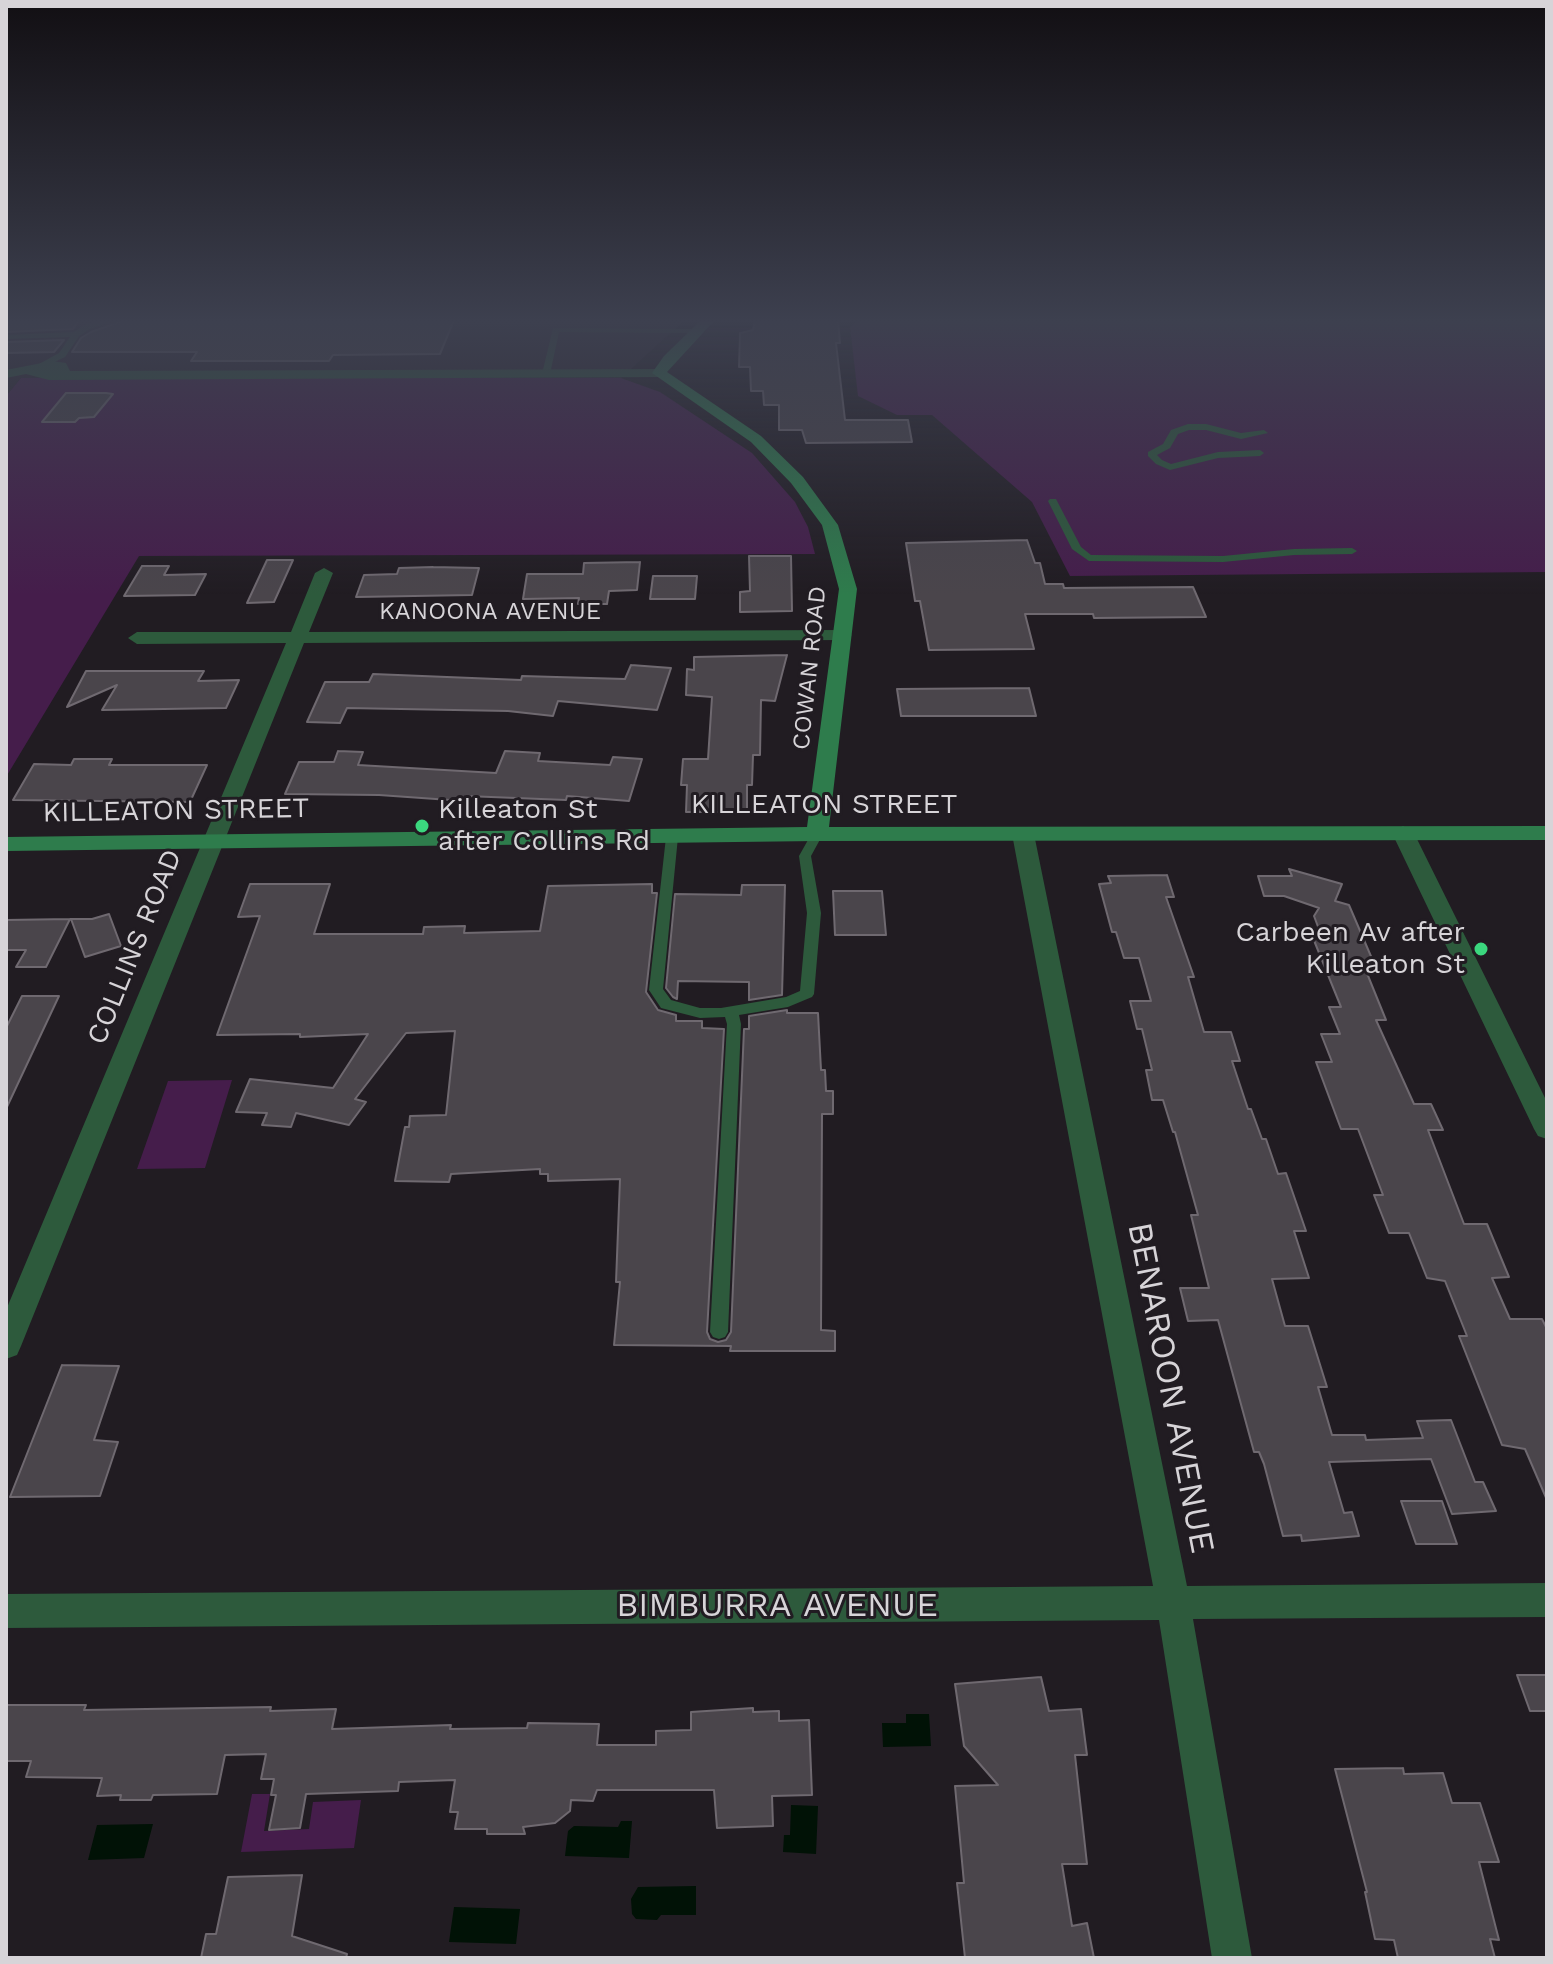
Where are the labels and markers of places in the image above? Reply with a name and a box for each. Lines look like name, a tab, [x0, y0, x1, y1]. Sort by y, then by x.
place label: Killeaton St after Collins Rd	[438, 793, 650, 859]
marker: Killeaton St after Collins Rd	[413, 817, 431, 835]
place label: Carbeen Av after Killeaton St	[1235, 916, 1465, 982]
marker: Carbeen Av after Killeaton St	[1472, 940, 1490, 958]

